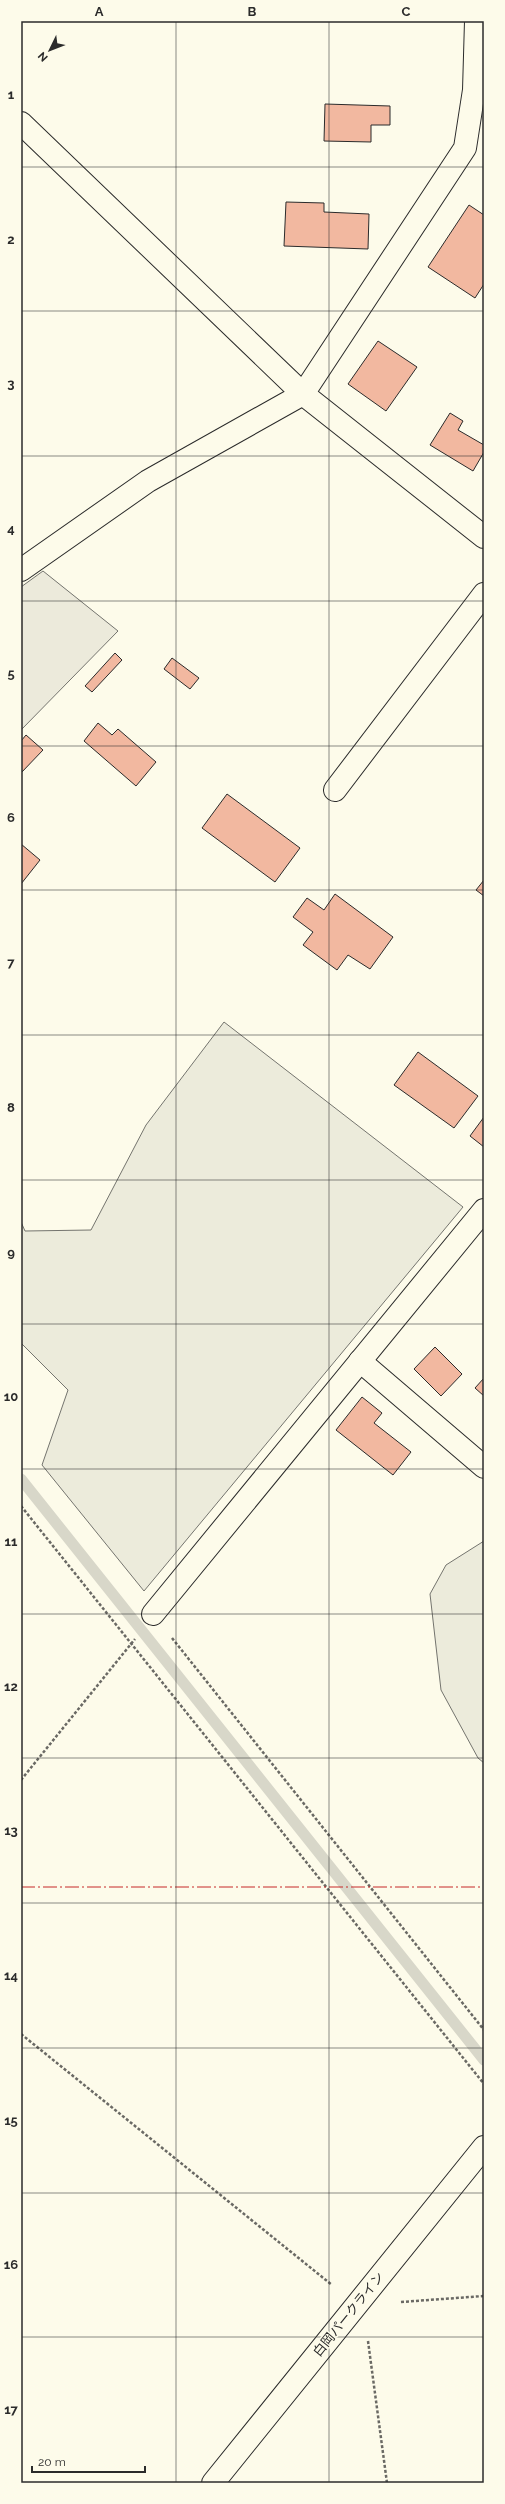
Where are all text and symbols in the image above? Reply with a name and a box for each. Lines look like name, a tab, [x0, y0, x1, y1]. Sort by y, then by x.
text: A	[95, 4, 104, 19]
text: B	[248, 4, 257, 19]
text: C	[402, 4, 411, 19]
north arrow	[30, 30, 70, 70]
text: N	[35, 49, 51, 64]
text: 1	[8, 87, 15, 102]
text: 2	[7, 232, 15, 247]
text: 3	[7, 376, 15, 391]
text: 4	[7, 521, 15, 536]
text: 5	[7, 666, 15, 681]
text: 6	[7, 810, 15, 825]
text: 7	[7, 955, 15, 970]
text: 8	[7, 1100, 15, 1115]
text: 9	[7, 1245, 15, 1260]
text: 10	[4, 1389, 18, 1404]
text: 11	[5, 1534, 18, 1549]
text: 12	[4, 1679, 18, 1694]
text: 13	[4, 1823, 18, 1838]
text: 14	[4, 1968, 18, 1983]
text: 15	[4, 2113, 18, 2128]
text: 16	[4, 2257, 18, 2272]
street label: 白岡パークライン	[310, 2269, 387, 2359]
text: 17	[4, 2402, 19, 2417]
scale bar	[32, 2448, 145, 2474]
text: 20 m	[38, 2455, 66, 2469]

